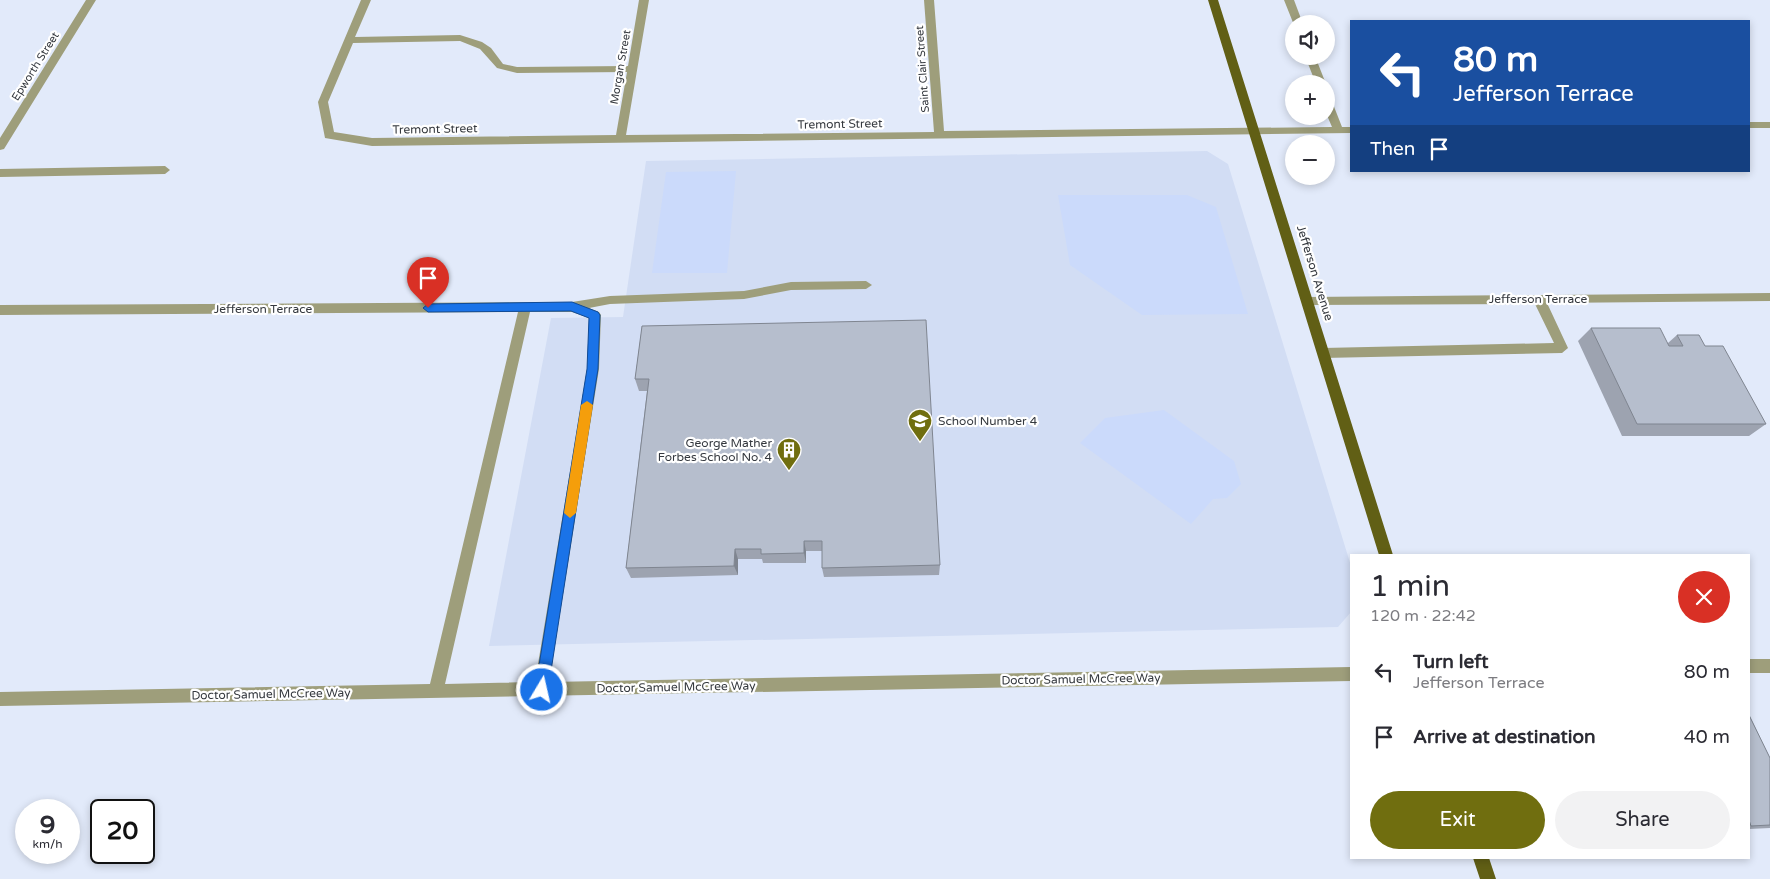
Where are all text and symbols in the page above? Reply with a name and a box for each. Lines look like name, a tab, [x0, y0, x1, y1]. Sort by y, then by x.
map controls	[1285, 15, 1335, 185]
button: sound	[1285, 15, 1335, 65]
street label: Saint Clair Street	[913, 25, 932, 113]
street label: Morgan Street	[608, 29, 633, 105]
street label: Epworth Street	[9, 30, 62, 103]
text: 80 m	[1453, 39, 1538, 81]
icon: left	[1370, 40, 1435, 105]
button: +	[1285, 75, 1335, 125]
text: Jefferson Terrace	[1453, 81, 1634, 107]
street label: Tremont Street	[797, 116, 883, 132]
street label: Tremont Street	[392, 121, 478, 137]
button: −	[1285, 135, 1335, 185]
icon: arrive	[1425, 135, 1453, 163]
text: Then	[1370, 138, 1415, 160]
street label: Jefferson Avenue	[1294, 224, 1336, 323]
pin	[407, 257, 449, 308]
icon: arrive	[414, 264, 442, 292]
street label: Jefferson Terrace	[1489, 292, 1588, 306]
street label: Jefferson Terrace	[214, 302, 313, 316]
school or university icon: School Number 4	[907, 408, 933, 442]
place label: School Number 4	[938, 414, 1038, 428]
place label: George Mather Forbes School No. 4	[658, 436, 772, 464]
building icon: George Mather Forbes School No. 4	[776, 437, 802, 471]
text: 1 min	[1370, 568, 1450, 605]
button: close	[1678, 571, 1730, 623]
text: 120 m · 22:42	[1370, 606, 1476, 626]
text: Turn left	[1413, 651, 1489, 673]
icon: left	[1370, 658, 1398, 686]
text: 80 m	[1684, 661, 1730, 683]
position arrow	[515, 663, 567, 715]
street label: Doctor Samuel McCree Way	[1001, 671, 1161, 687]
text: Jefferson Terrace	[1413, 673, 1544, 693]
street label: Doctor Samuel McCree Way	[596, 679, 756, 695]
street label: Doctor Samuel McCree Way	[191, 686, 351, 702]
icon: arrive	[1370, 723, 1398, 751]
text: Arrive at destination	[1413, 726, 1596, 748]
text: 40 m	[1684, 726, 1730, 748]
button: Exit	[1370, 791, 1545, 849]
button: Share	[1555, 791, 1730, 849]
speed limit sign: 20	[90, 799, 155, 864]
text: 9	[40, 810, 55, 840]
text: km/h	[32, 837, 63, 851]

